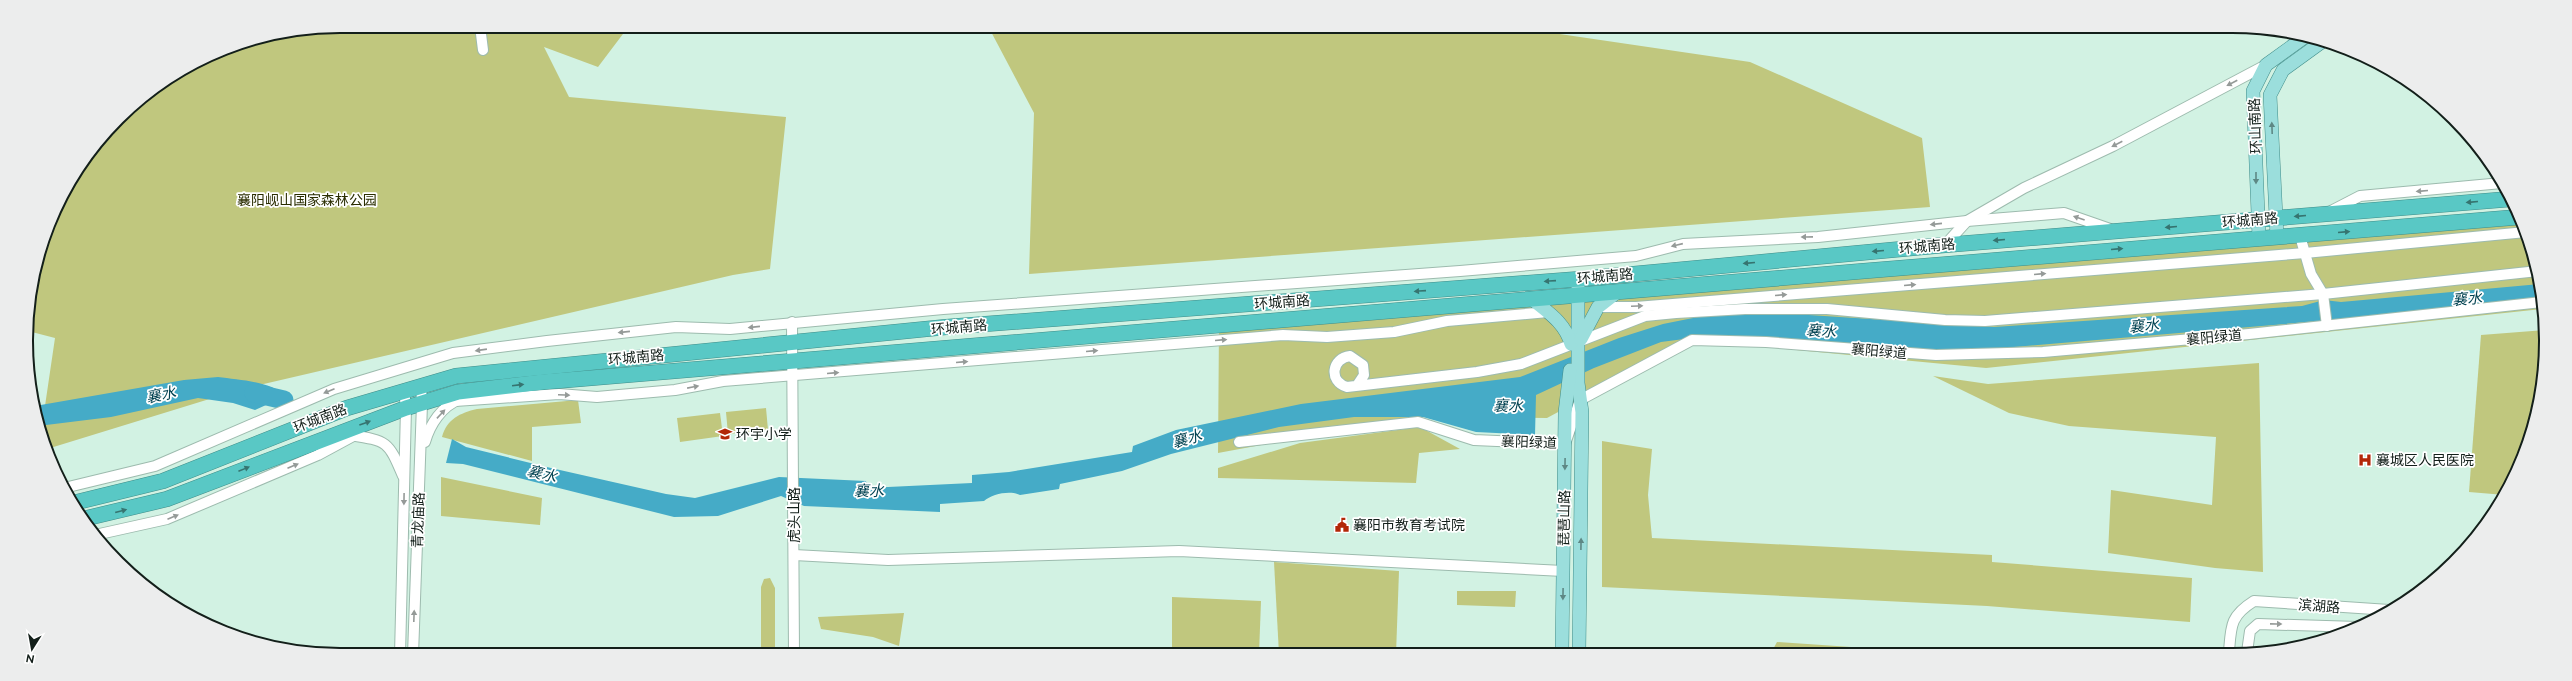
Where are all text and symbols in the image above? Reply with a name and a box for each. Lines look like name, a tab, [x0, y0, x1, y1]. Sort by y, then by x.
one-way arrow	[2226, 80, 2237, 86]
street label: 环山南路	[2246, 98, 2264, 154]
one-way arrow	[2268, 122, 2275, 134]
one-way arrow	[2111, 140, 2122, 147]
one-way arrow	[2253, 172, 2259, 185]
one-way arrow	[2416, 187, 2428, 194]
park label: 襄阳岘山国家森林公园	[237, 192, 377, 208]
one-way arrow	[2466, 199, 2478, 205]
street label: 环城南路	[2221, 210, 2279, 230]
one-way arrow	[2294, 213, 2306, 220]
one-way arrow	[2072, 215, 2084, 221]
one-way arrow	[1930, 221, 1942, 227]
one-way arrow	[2165, 223, 2177, 230]
one-way arrow	[2338, 228, 2350, 235]
one-way arrow	[1800, 234, 1813, 240]
street label: 环城南路	[1898, 236, 1956, 256]
one-way arrow	[1993, 237, 2005, 244]
one-way arrow	[1671, 243, 1683, 249]
one-way arrow	[2111, 246, 2123, 253]
one-way arrow	[1872, 247, 1884, 254]
one-way arrow	[1743, 259, 1755, 266]
street label: 环城南路	[1576, 266, 1634, 286]
one-way arrow	[2034, 271, 2046, 278]
one-way arrow	[1544, 277, 1556, 284]
one-way arrow	[1904, 281, 1916, 288]
one-way arrow	[1414, 287, 1426, 294]
water label: 襄水	[2451, 289, 2484, 309]
street label: 环城南路	[1254, 292, 1310, 312]
one-way arrow	[1775, 292, 1787, 299]
one-way arrow	[1631, 303, 1643, 310]
water label: 襄水	[2128, 316, 2161, 336]
street label: 环城南路	[930, 317, 988, 337]
water label: 襄水	[1805, 321, 1838, 341]
one-way arrow	[748, 323, 760, 330]
street label: 襄阳绿道	[2185, 327, 2243, 347]
one-way arrow	[618, 329, 630, 335]
one-way arrow	[1215, 337, 1227, 343]
street label: 襄阳绿道	[1850, 341, 1908, 361]
one-way arrow	[475, 346, 487, 353]
street label: 环城南路	[607, 347, 665, 367]
one-way arrow	[1086, 347, 1098, 354]
one-way arrow	[956, 358, 968, 365]
one-way arrow	[827, 369, 839, 376]
one-way arrow	[512, 382, 524, 388]
water label: 襄水	[144, 383, 179, 407]
one-way arrow	[687, 383, 699, 389]
one-way arrow	[323, 388, 335, 394]
one-way arrow	[558, 391, 570, 398]
water label: 襄水	[1493, 397, 1524, 415]
street label: 环城南路	[291, 400, 349, 436]
one-way arrow	[436, 409, 445, 419]
one-way arrow	[360, 419, 372, 425]
school or university icon: 环宇小学	[717, 426, 733, 442]
place label: 环宇小学	[736, 426, 792, 442]
water label: 襄水	[1170, 426, 1205, 452]
street label: 襄阳绿道	[1501, 433, 1557, 451]
hospital icon: 襄城区人民医院	[2357, 452, 2373, 468]
place label: 襄城区人民医院	[2376, 452, 2474, 468]
one-way arrow	[1561, 458, 1568, 470]
one-way arrow	[287, 462, 299, 469]
water label: 襄水	[525, 462, 560, 487]
one-way arrow	[238, 465, 250, 471]
water label: 襄水	[854, 482, 885, 500]
street label: 虎头山路	[786, 487, 802, 543]
street label: 琵琶山路	[1556, 490, 1572, 546]
street label: 青龙庙路	[409, 492, 427, 548]
one-way arrow	[401, 493, 407, 506]
one-way arrow	[115, 508, 127, 514]
one-way arrow	[168, 513, 180, 519]
public building icon: 襄阳市教育考试院	[1334, 517, 1350, 533]
place label: 襄阳市教育考试院	[1353, 517, 1465, 533]
one-way arrow	[1578, 537, 1584, 550]
one-way arrow	[1560, 588, 1566, 601]
street label: 滨湖路	[2297, 597, 2341, 615]
one-way arrow	[411, 609, 417, 622]
one-way arrow	[2270, 621, 2283, 627]
north arrow	[12, 629, 52, 669]
text: N	[25, 651, 36, 666]

